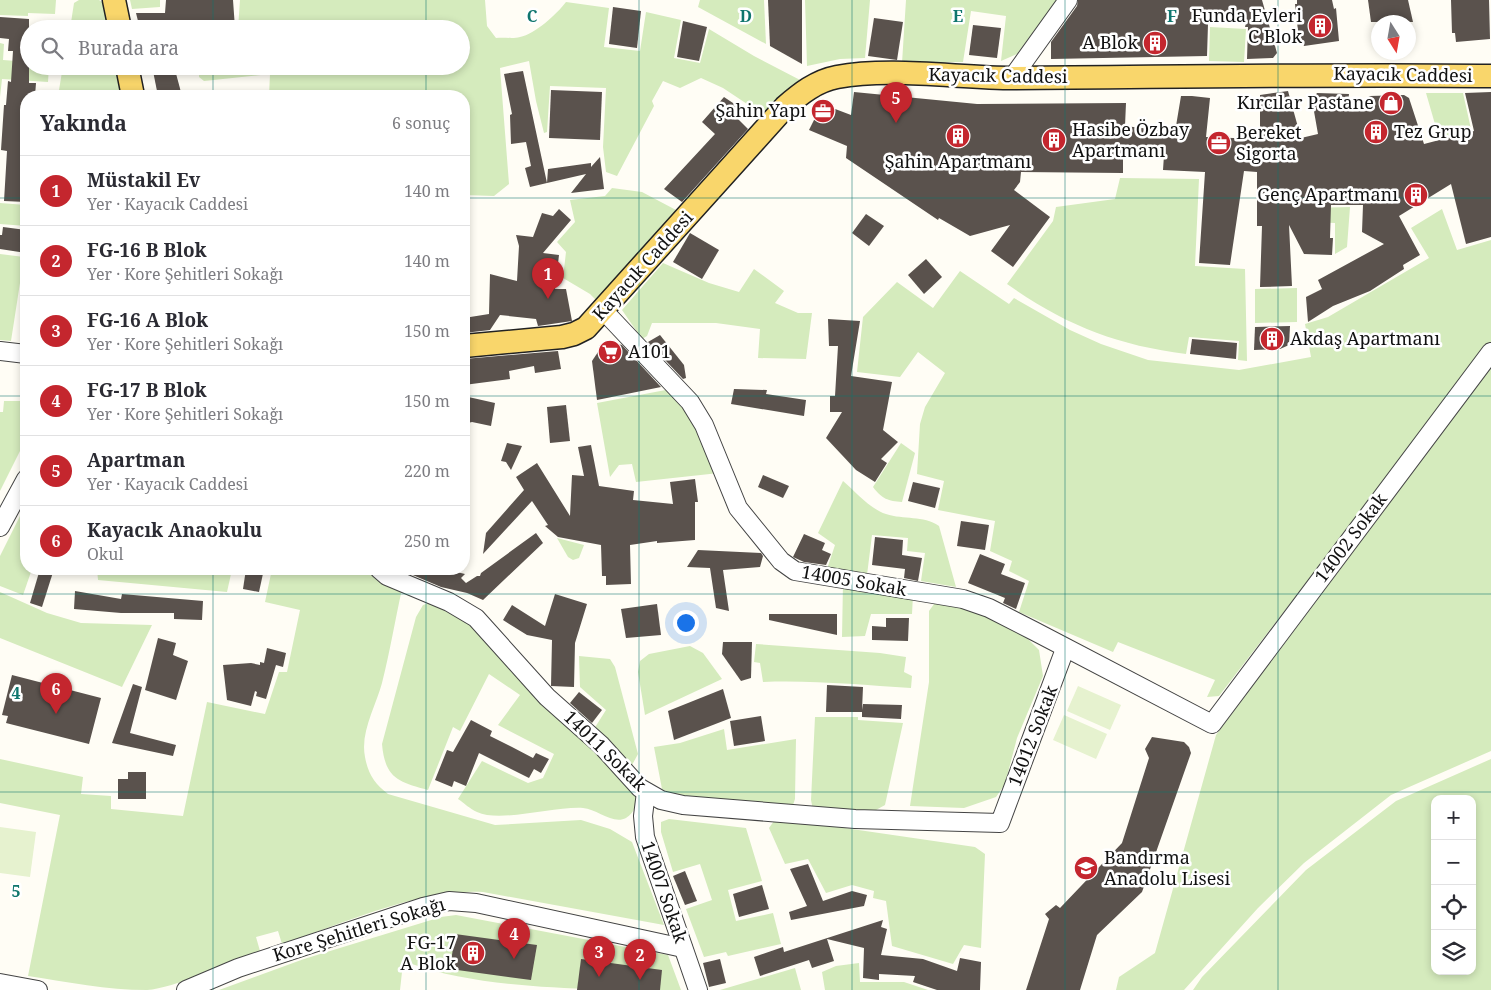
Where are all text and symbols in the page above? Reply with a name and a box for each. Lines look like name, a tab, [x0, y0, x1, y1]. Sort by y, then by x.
place label: Funda Evleri C Blok	[1191, 3, 1302, 48]
text: C	[527, 5, 538, 27]
text: D	[740, 5, 752, 27]
text: E	[953, 5, 963, 27]
text: F	[1167, 5, 1177, 27]
building icon: Funda Evleri C Blok	[1307, 13, 1333, 39]
north arrow	[1371, 15, 1416, 60]
search box	[20, 20, 470, 75]
place label: A Blok	[1082, 30, 1138, 54]
building icon: A Blok	[1142, 30, 1168, 56]
icon: search	[38, 34, 66, 62]
text: Burada ara	[78, 35, 179, 61]
street label: Kayacık Caddesi	[1333, 61, 1473, 87]
street label: Kayacık Caddesi	[928, 62, 1068, 88]
pin: 5	[880, 82, 912, 123]
place label: Kırcılar Pastane	[1237, 90, 1374, 114]
shop icon: Kırcılar Pastane	[1378, 90, 1404, 116]
place label: Şahin Yapı	[715, 98, 806, 122]
office icon: Şahin Yapı	[810, 98, 836, 124]
text: Yakında	[40, 109, 127, 137]
text: 6 sonuç	[392, 112, 450, 134]
place label: Hasibe Özbay Apartmanı	[1072, 117, 1190, 162]
building icon: Tez Grup	[1363, 119, 1389, 145]
place label: Tez Grup	[1394, 119, 1471, 143]
place label: Bereket Sigorta	[1236, 120, 1302, 165]
building icon: Şahin Apartmanı	[945, 123, 971, 149]
building icon: Hasibe Özbay Apartmanı	[1041, 127, 1067, 153]
office icon: Bereket Sigorta	[1206, 130, 1232, 156]
place label: Şahin Apartmanı	[885, 149, 1032, 173]
text: Müstakil Ev	[87, 167, 200, 193]
text: 1	[51, 180, 61, 202]
text: 140 m	[404, 180, 450, 202]
place label: Genç Apartmanı	[1257, 182, 1398, 206]
building icon: Genç Apartmanı	[1403, 182, 1429, 208]
text: Yer · Kayacık Caddesi	[87, 193, 248, 215]
street label: Kayacık Caddesi	[587, 205, 698, 325]
text: FG-16 B Blok	[87, 237, 207, 263]
text: 2	[51, 250, 61, 272]
text: 140 m	[404, 250, 450, 272]
pin: 1	[532, 258, 564, 299]
text: Yer · Kore Şehitleri Sokağı	[87, 263, 283, 285]
text: FG-16 A Blok	[87, 307, 208, 333]
text: 3	[51, 320, 61, 342]
text: 150 m	[404, 320, 450, 342]
building icon: Akdaş Apartmanı	[1259, 326, 1285, 352]
place label: Akdaş Apartmanı	[1290, 326, 1440, 350]
text: Yer · Kore Şehitleri Sokağı	[87, 333, 283, 355]
supermarket icon: A101	[597, 339, 623, 365]
place label: A101	[628, 339, 671, 363]
text: FG-17 B Blok	[87, 377, 207, 403]
text: 4	[51, 390, 61, 412]
text: 150 m	[404, 390, 450, 412]
text: Yer · Kore Şehitleri Sokağı	[87, 403, 283, 425]
text: Apartman	[87, 447, 185, 473]
text: 5	[51, 460, 61, 482]
text: 220 m	[404, 460, 450, 482]
text: Yer · Kayacık Caddesi	[87, 473, 248, 495]
street label: 14002 Sokak	[1309, 487, 1392, 587]
text: Kayacık Anaokulu	[87, 517, 262, 543]
text: 6	[51, 530, 61, 552]
text: 250 m	[404, 530, 450, 552]
text: Okul	[87, 543, 123, 565]
street label: 14005 Sokak	[800, 559, 909, 601]
your location	[673, 610, 699, 636]
pin: 6	[40, 673, 72, 714]
street label: 14012 Sokak	[1002, 681, 1062, 790]
text: 4	[11, 682, 21, 704]
street label: 14011 Sokak	[559, 705, 653, 796]
map controls	[1431, 795, 1476, 975]
button: +	[1431, 795, 1476, 840]
street label: 14007 Sokak	[636, 837, 694, 946]
button: −	[1431, 840, 1476, 885]
place label: Bandırma Anadolu Lisesi	[1104, 845, 1230, 890]
school or university icon: Bandırma Anadolu Lisesi	[1073, 855, 1099, 881]
text: 5	[11, 880, 21, 902]
button: locate	[1431, 885, 1476, 930]
street label: Kore Şehitleri Sokağı	[270, 891, 448, 967]
pin: 4	[498, 918, 530, 959]
place label: FG-17 A Blok	[400, 930, 456, 975]
button: layers	[1431, 930, 1476, 975]
pin: 3	[583, 936, 615, 977]
pin: 2	[624, 939, 656, 980]
building icon: FG-17 A Blok	[460, 940, 486, 966]

